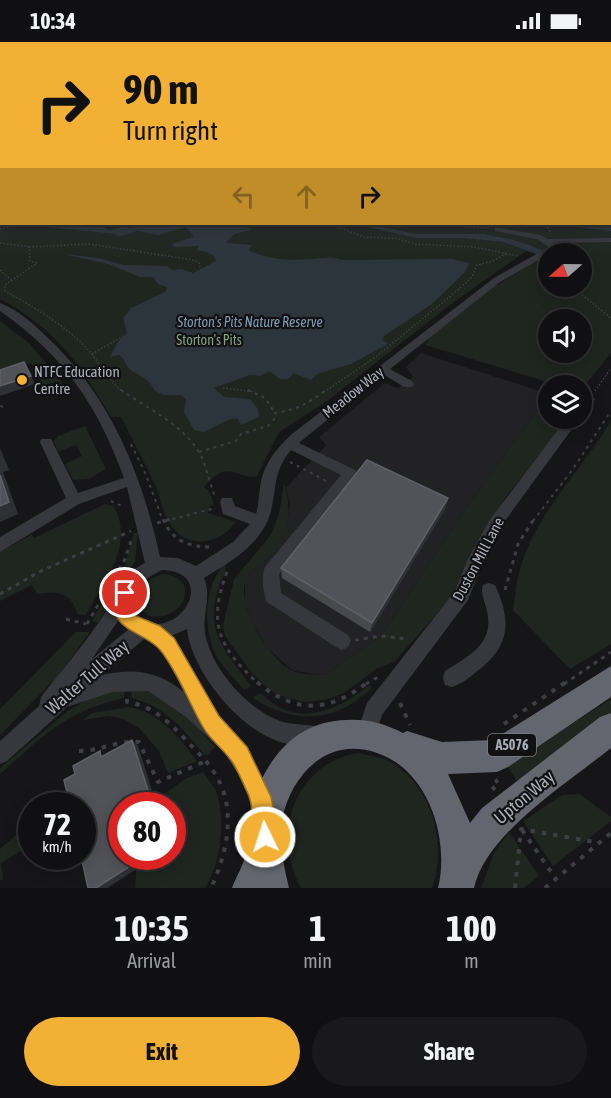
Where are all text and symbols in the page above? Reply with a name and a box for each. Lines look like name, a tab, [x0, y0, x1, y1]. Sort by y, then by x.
text: 10:34	[30, 8, 76, 34]
text: 90 m	[123, 65, 198, 113]
icon: right	[24, 66, 102, 144]
text: Turn right	[123, 115, 218, 146]
icon: left	[227, 180, 260, 213]
icon: ahead	[290, 180, 323, 213]
icon: right	[353, 180, 386, 213]
north arrow	[538, 243, 592, 297]
map controls	[538, 243, 592, 429]
button: sound	[538, 309, 592, 363]
water label: Storton's Pits Nature Reserve	[176, 314, 323, 330]
park label: Storton's Pits	[176, 332, 242, 348]
place label: NTFC Education Centre	[34, 363, 120, 397]
street label: Meadow Way	[319, 363, 387, 421]
marker: NTFC Education Centre	[15, 373, 29, 387]
button: layers	[538, 375, 592, 429]
street label: Duston Mill Lane	[449, 514, 507, 604]
pin	[99, 567, 150, 618]
icon: arrive	[108, 576, 141, 609]
street label: Walter Tull Way	[41, 635, 133, 719]
road number: A5076	[488, 734, 536, 756]
street label: Upton Way	[490, 766, 558, 828]
speed limit sign: 80	[108, 792, 186, 870]
position arrow	[233, 805, 297, 869]
text: 72	[43, 807, 71, 841]
text: km/h	[42, 838, 72, 855]
text: 10:35	[114, 907, 189, 949]
text: 1	[309, 907, 326, 949]
text: 100	[446, 907, 497, 949]
text: Arrival	[127, 949, 176, 972]
text: min	[303, 949, 332, 972]
text: m	[464, 949, 479, 972]
button: Exit	[24, 1017, 300, 1086]
button: Share	[312, 1017, 587, 1086]

